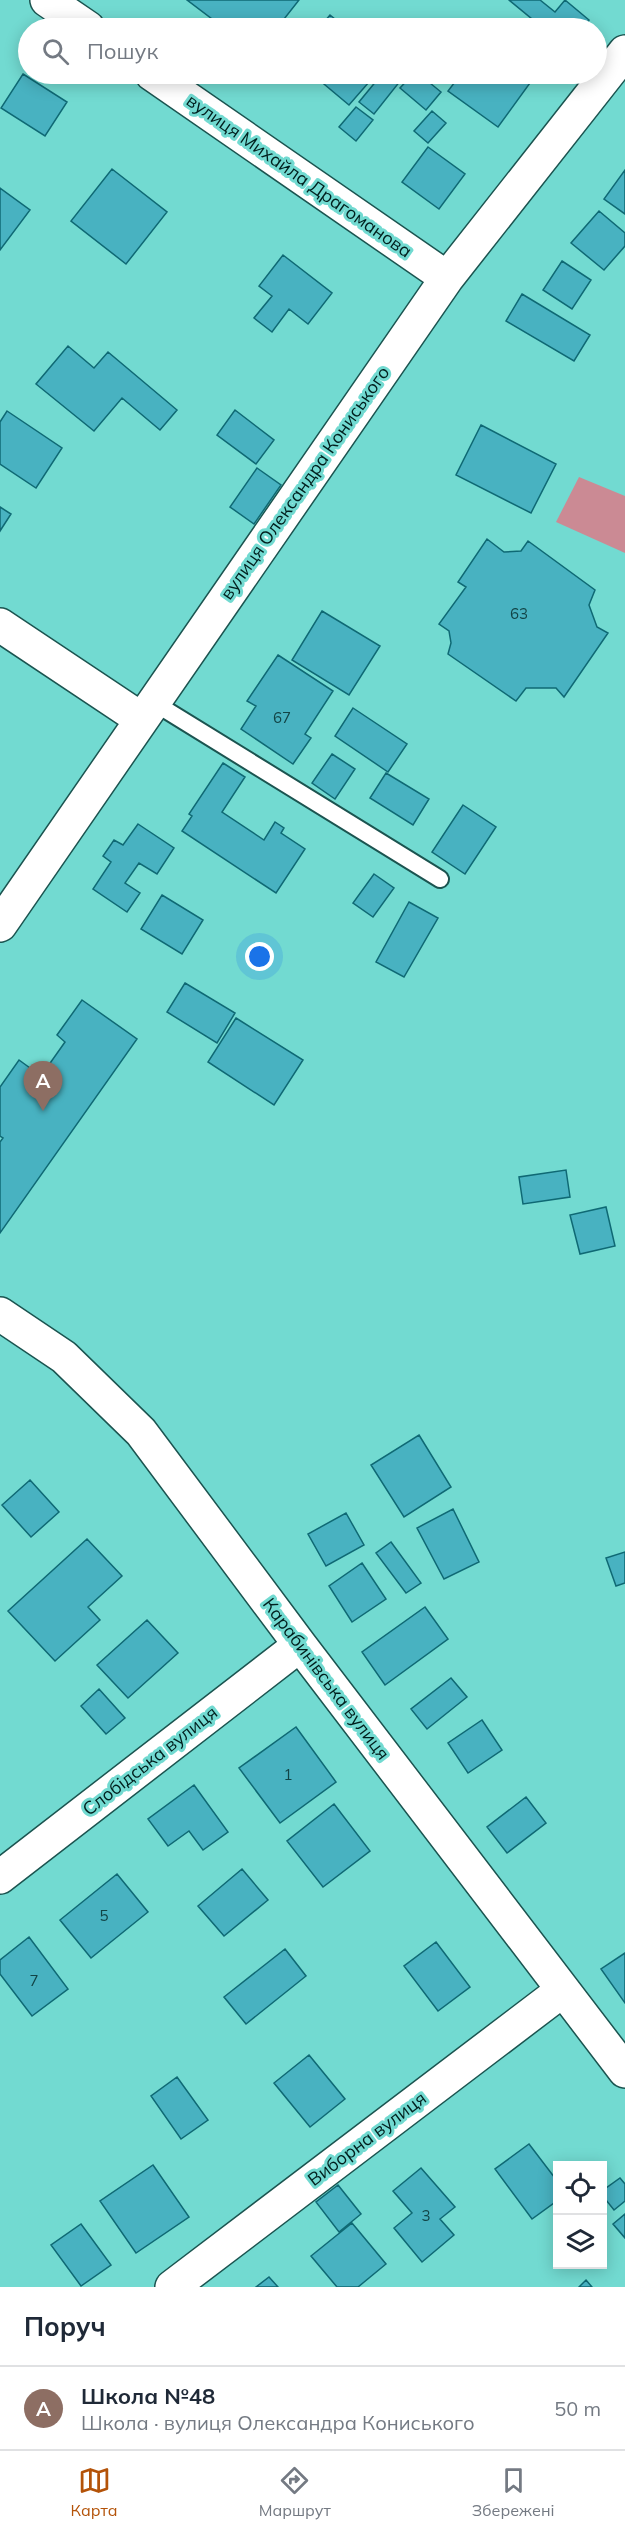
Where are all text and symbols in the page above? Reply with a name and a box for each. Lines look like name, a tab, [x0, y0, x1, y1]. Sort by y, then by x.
search box	[18, 18, 607, 84]
icon: search	[39, 35, 72, 68]
text: Пошук	[87, 37, 158, 65]
street label: вулиця Михайла Драгоманова	[182, 89, 417, 262]
street label: вулиця Олександра Кониського	[215, 362, 394, 604]
house number: 63	[510, 604, 528, 623]
house number: 67	[273, 708, 291, 727]
your location	[245, 942, 274, 971]
pin: A	[24, 1062, 63, 1111]
street label: Карабинівська вулиця	[258, 1593, 395, 1764]
street label: Слобідська вулиця	[78, 1701, 222, 1820]
house number: 1	[283, 1765, 293, 1784]
house number: 5	[99, 1906, 109, 1925]
house number: 7	[29, 1971, 39, 1990]
street label: Виборна вулиця	[303, 2086, 431, 2191]
map controls	[553, 2161, 607, 2269]
button: locate	[553, 2161, 607, 2215]
house number: 3	[421, 2206, 431, 2225]
button: layers	[553, 2215, 607, 2269]
text: Поруч	[24, 2310, 106, 2343]
text: Школа №48	[81, 2382, 215, 2410]
text: A	[36, 2396, 51, 2421]
text: 50 m	[554, 2396, 601, 2421]
text: Школа · вулиця Олександра Кониського	[81, 2410, 475, 2435]
tab: Карта	[71, 2464, 118, 2520]
tab: Маршрут	[259, 2464, 331, 2520]
tab: Збережені	[472, 2464, 554, 2520]

